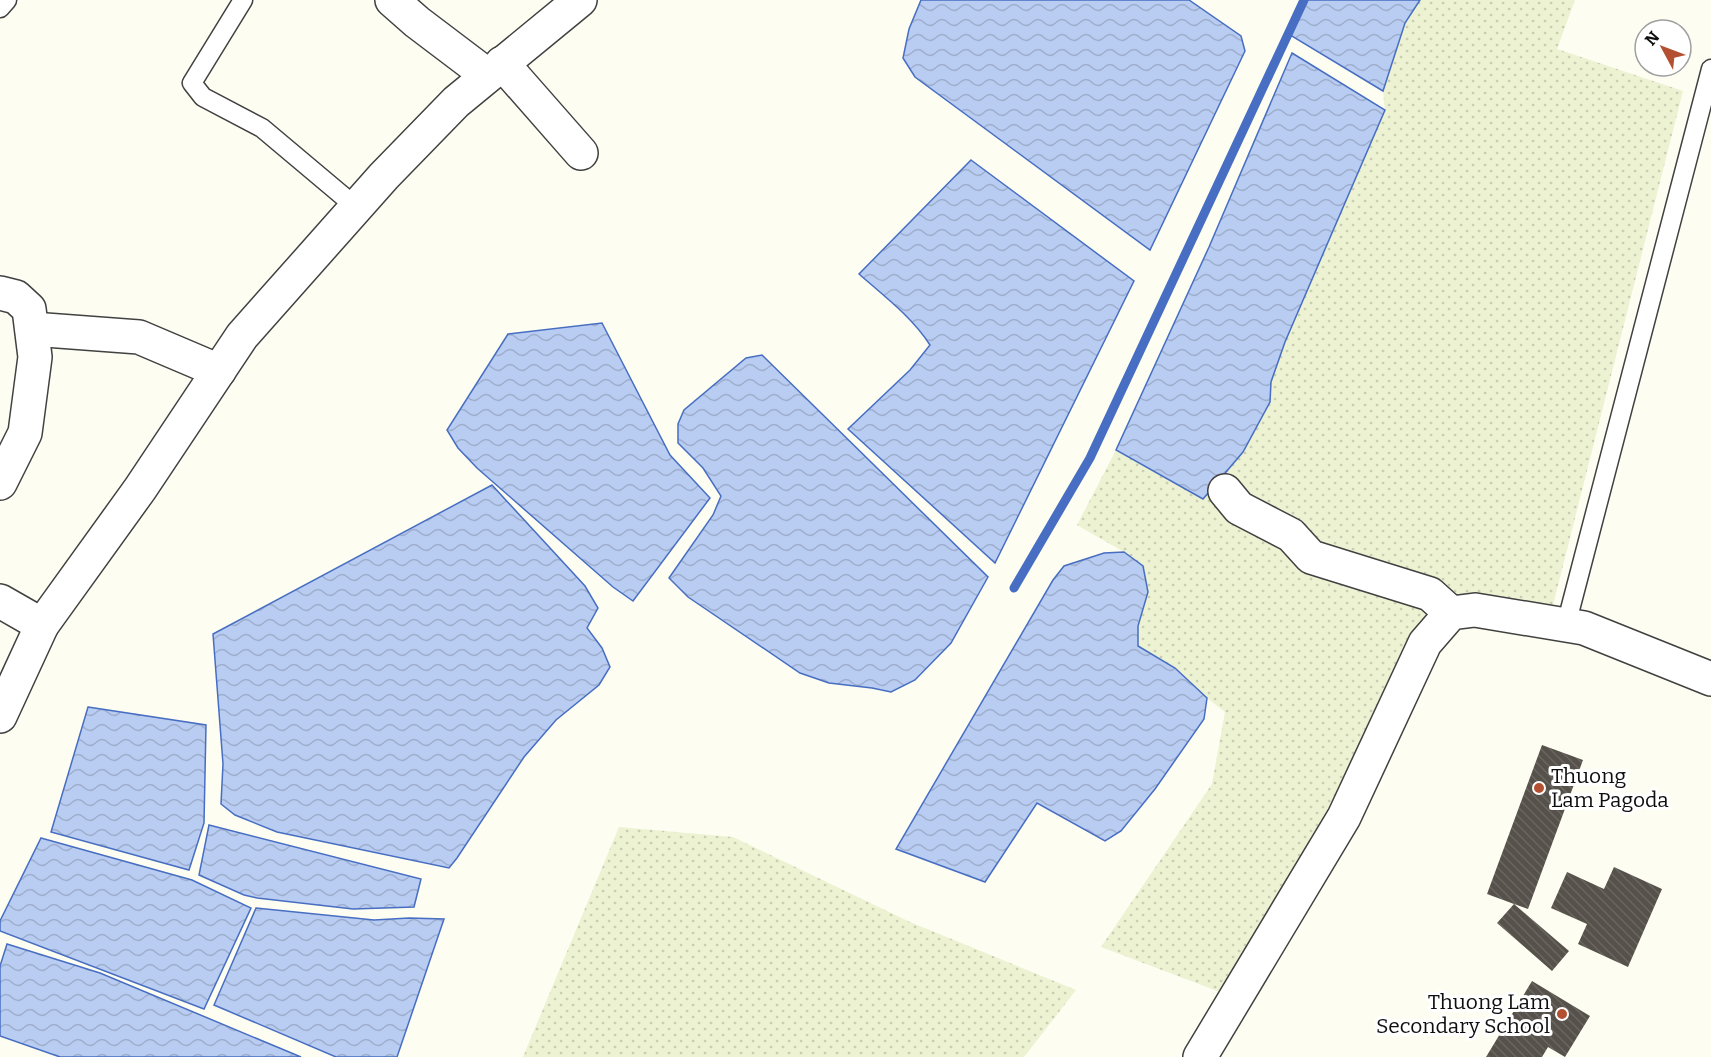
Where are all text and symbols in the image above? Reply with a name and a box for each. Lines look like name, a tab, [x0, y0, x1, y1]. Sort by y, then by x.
north arrow	[1633, 18, 1693, 78]
text: N	[1641, 28, 1663, 49]
place label: Thuong Lam Pagoda	[1551, 763, 1669, 813]
marker: Thuong Lam Pagoda	[1532, 781, 1546, 795]
place label: Thuong Lam Secondary School	[1376, 989, 1550, 1039]
marker: Thuong Lam Secondary School	[1555, 1007, 1569, 1021]

